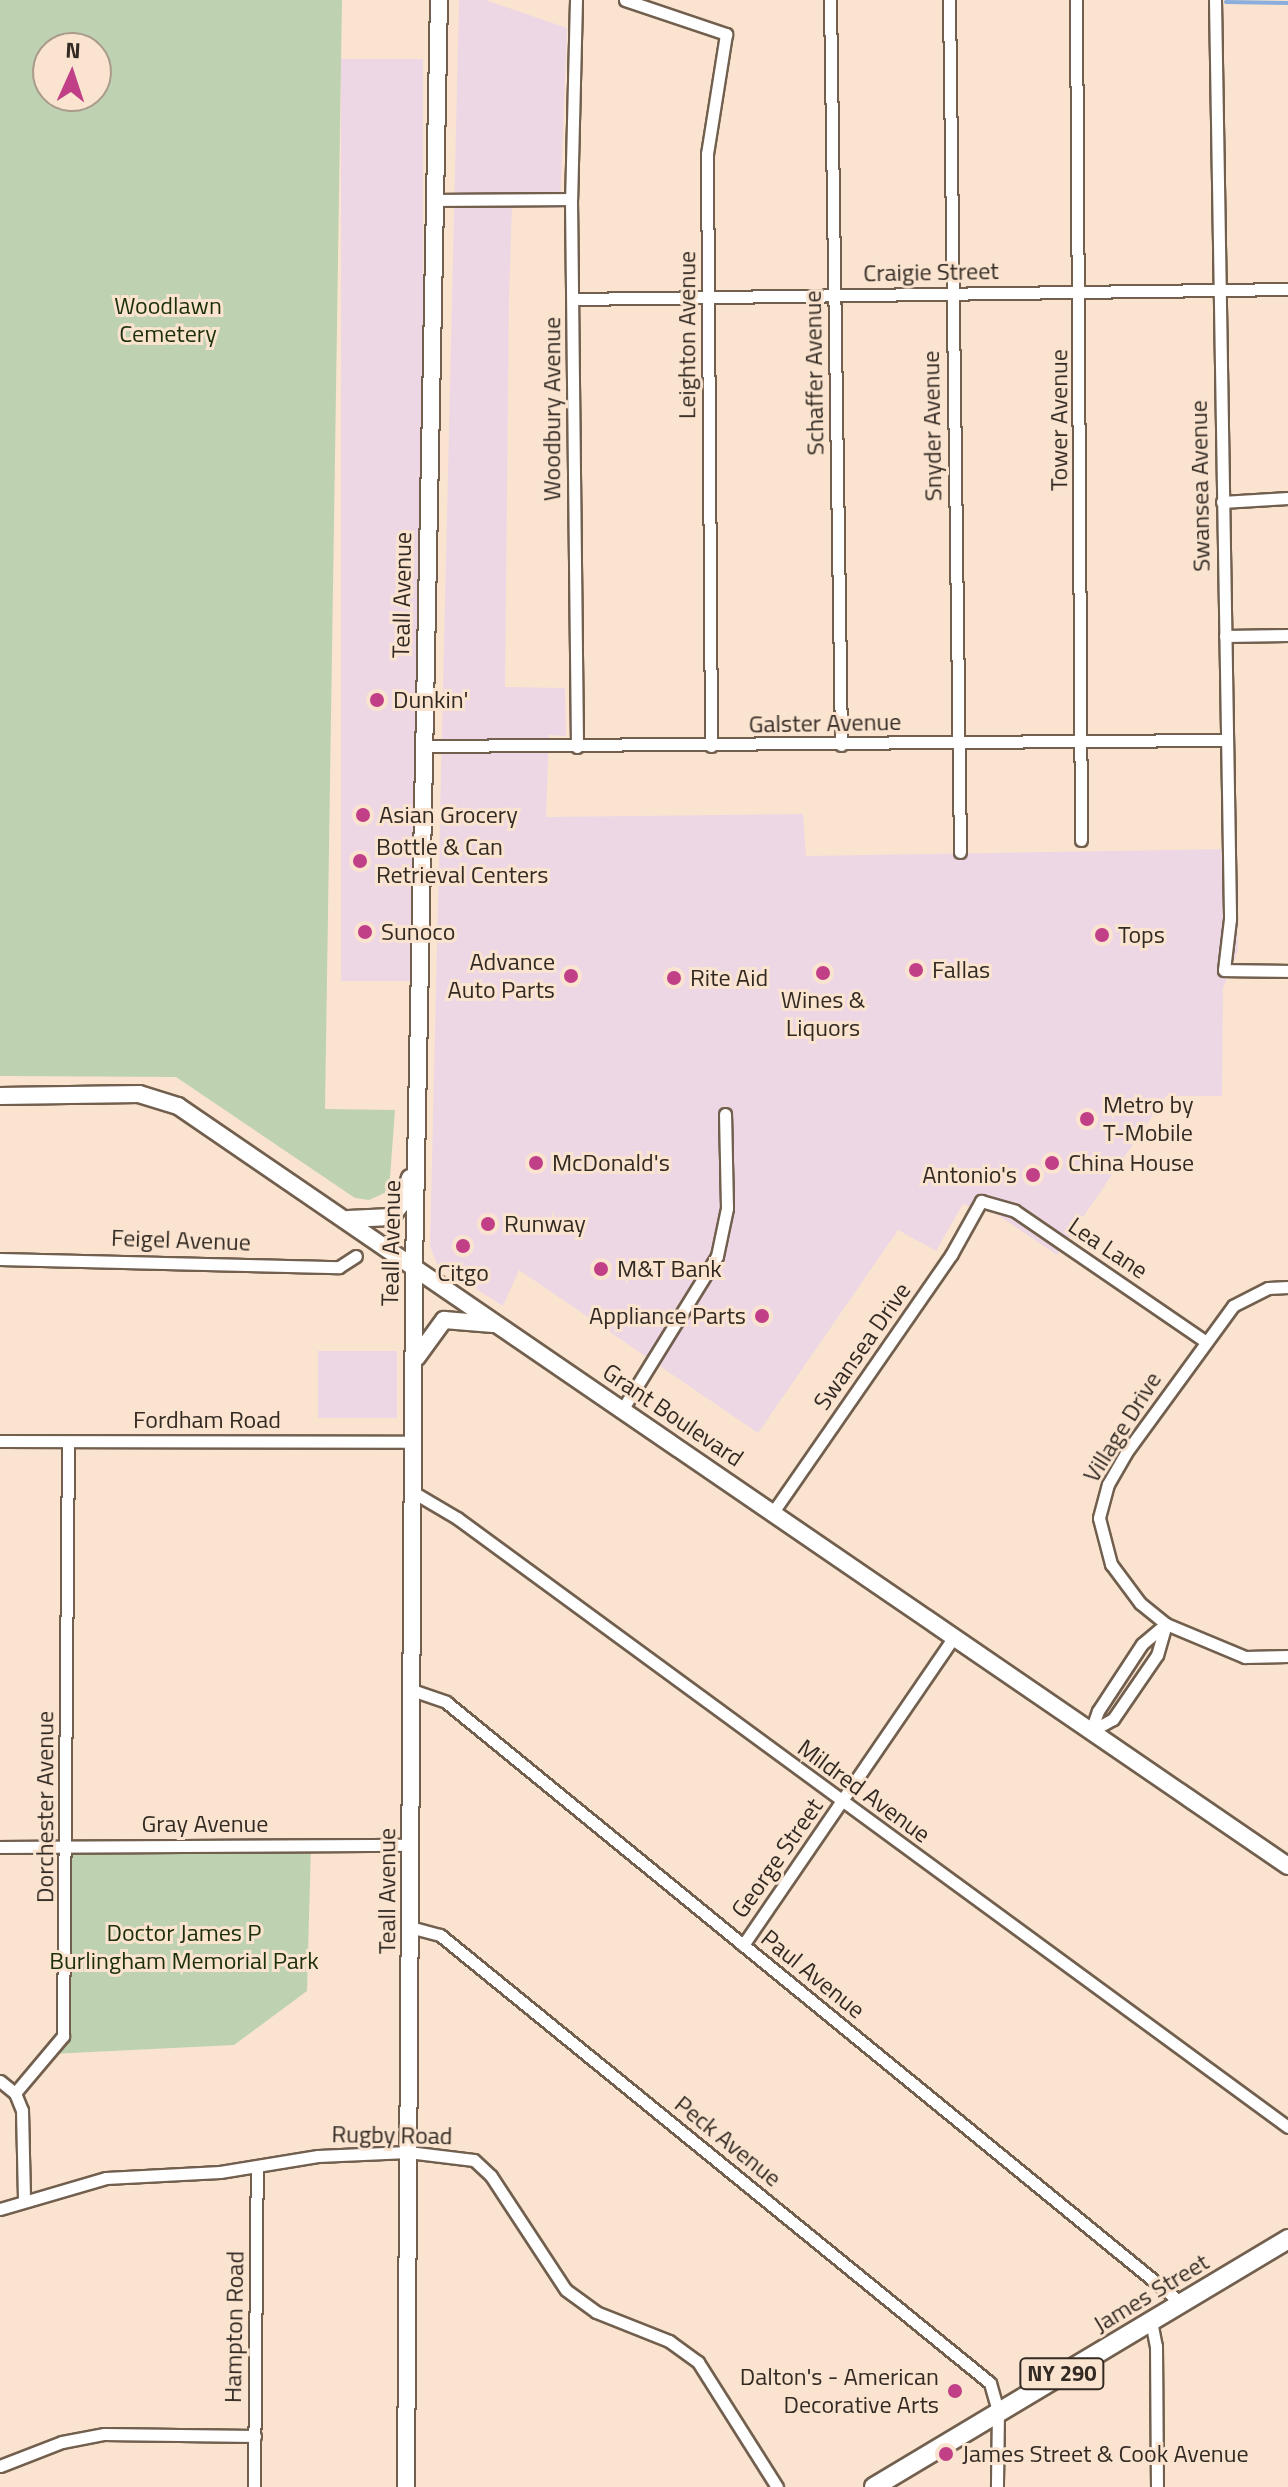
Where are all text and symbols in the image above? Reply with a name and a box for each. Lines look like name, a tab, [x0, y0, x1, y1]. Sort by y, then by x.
north arrow	[32, 32, 112, 112]
text: N	[65, 33, 82, 67]
street label: Leighton Avenue	[673, 251, 701, 419]
street label: Craigie Street	[863, 256, 999, 288]
street label: Schaffer Avenue	[798, 290, 830, 456]
park label: Woodlawn Cemetery	[114, 292, 222, 348]
street label: Woodbury Avenue	[538, 317, 566, 501]
street label: Tower Avenue	[1045, 349, 1073, 491]
street label: Snyder Avenue	[916, 350, 948, 502]
street label: Swansea Avenue	[1184, 400, 1216, 572]
street label: Teall Avenue	[387, 532, 417, 658]
place label: Dunkin'	[393, 686, 468, 714]
marker: Dunkin'	[368, 691, 386, 709]
street label: Galster Avenue	[748, 707, 902, 739]
place label: Asian Grocery	[379, 801, 518, 829]
marker: Asian Grocery	[354, 806, 372, 824]
place label: Bottle & Can Retrieval Centers	[376, 833, 548, 889]
marker: Bottle & Can Retrieval Centers	[351, 852, 369, 870]
place label: Sunoco	[381, 918, 455, 946]
place label: Tops	[1118, 921, 1165, 949]
marker: Sunoco	[356, 923, 374, 941]
marker: Tops	[1093, 926, 1111, 944]
place label: Advance Auto Parts	[448, 948, 555, 1004]
place label: Fallas	[932, 956, 990, 984]
marker: Fallas	[907, 961, 925, 979]
place label: Rite Aid	[690, 964, 768, 992]
marker: Wines & Liquors	[814, 964, 832, 982]
marker: Advance Auto Parts	[562, 967, 580, 985]
marker: Rite Aid	[665, 969, 683, 987]
place label: Wines & Liquors	[781, 986, 865, 1042]
place label: Metro by T-Mobile	[1103, 1091, 1194, 1147]
marker: Metro by T-Mobile	[1078, 1110, 1096, 1128]
place label: McDonald's	[552, 1149, 670, 1177]
place label: China House	[1068, 1149, 1194, 1177]
marker: McDonald's	[527, 1154, 545, 1172]
marker: China House	[1043, 1154, 1061, 1172]
place label: Antonio's	[922, 1161, 1017, 1189]
marker: Antonio's	[1024, 1166, 1042, 1184]
street label: Teall Avenue	[376, 1180, 406, 1306]
place label: Runway	[504, 1210, 586, 1238]
street label: Lea Lane	[1063, 1211, 1153, 1285]
marker: Runway	[479, 1215, 497, 1233]
street label: Feigel Avenue	[111, 1223, 251, 1257]
marker: Citgo	[454, 1237, 472, 1255]
place label: M&T Bank	[617, 1255, 722, 1283]
place label: Citgo	[437, 1259, 489, 1287]
marker: M&T Bank	[592, 1260, 610, 1278]
street label: Swansea Drive	[807, 1277, 917, 1415]
place label: Appliance Parts	[589, 1302, 746, 1330]
marker: Appliance Parts	[753, 1307, 771, 1325]
street label: Grant Boulevard	[597, 1357, 749, 1473]
street label: Village Drive	[1077, 1367, 1167, 1487]
street label: Fordham Road	[133, 1406, 281, 1434]
street label: Dorchester Avenue	[31, 1711, 59, 1903]
street label: Mildred Avenue	[792, 1733, 936, 1849]
street label: George Street	[725, 1793, 829, 1923]
street label: Gray Avenue	[142, 1810, 268, 1838]
street label: Teall Avenue	[373, 1828, 401, 1954]
park label: Doctor James P Burlingham Memorial Park	[49, 1919, 319, 1975]
street label: Paul Avenue	[755, 1924, 871, 2024]
street label: Peck Avenue	[669, 2089, 787, 2193]
street label: Rugby Road	[331, 2120, 453, 2150]
street label: James Street	[1088, 2247, 1214, 2339]
street label: Hampton Road	[218, 2251, 250, 2403]
road number: NY 290	[1018, 2356, 1106, 2392]
place label: Dalton's - American Decorative Arts	[740, 2363, 939, 2419]
marker: Dalton's - American Decorative Arts	[946, 2382, 964, 2400]
place label: James Street & Cook Avenue	[962, 2440, 1249, 2468]
marker: James Street & Cook Avenue	[937, 2445, 955, 2463]

